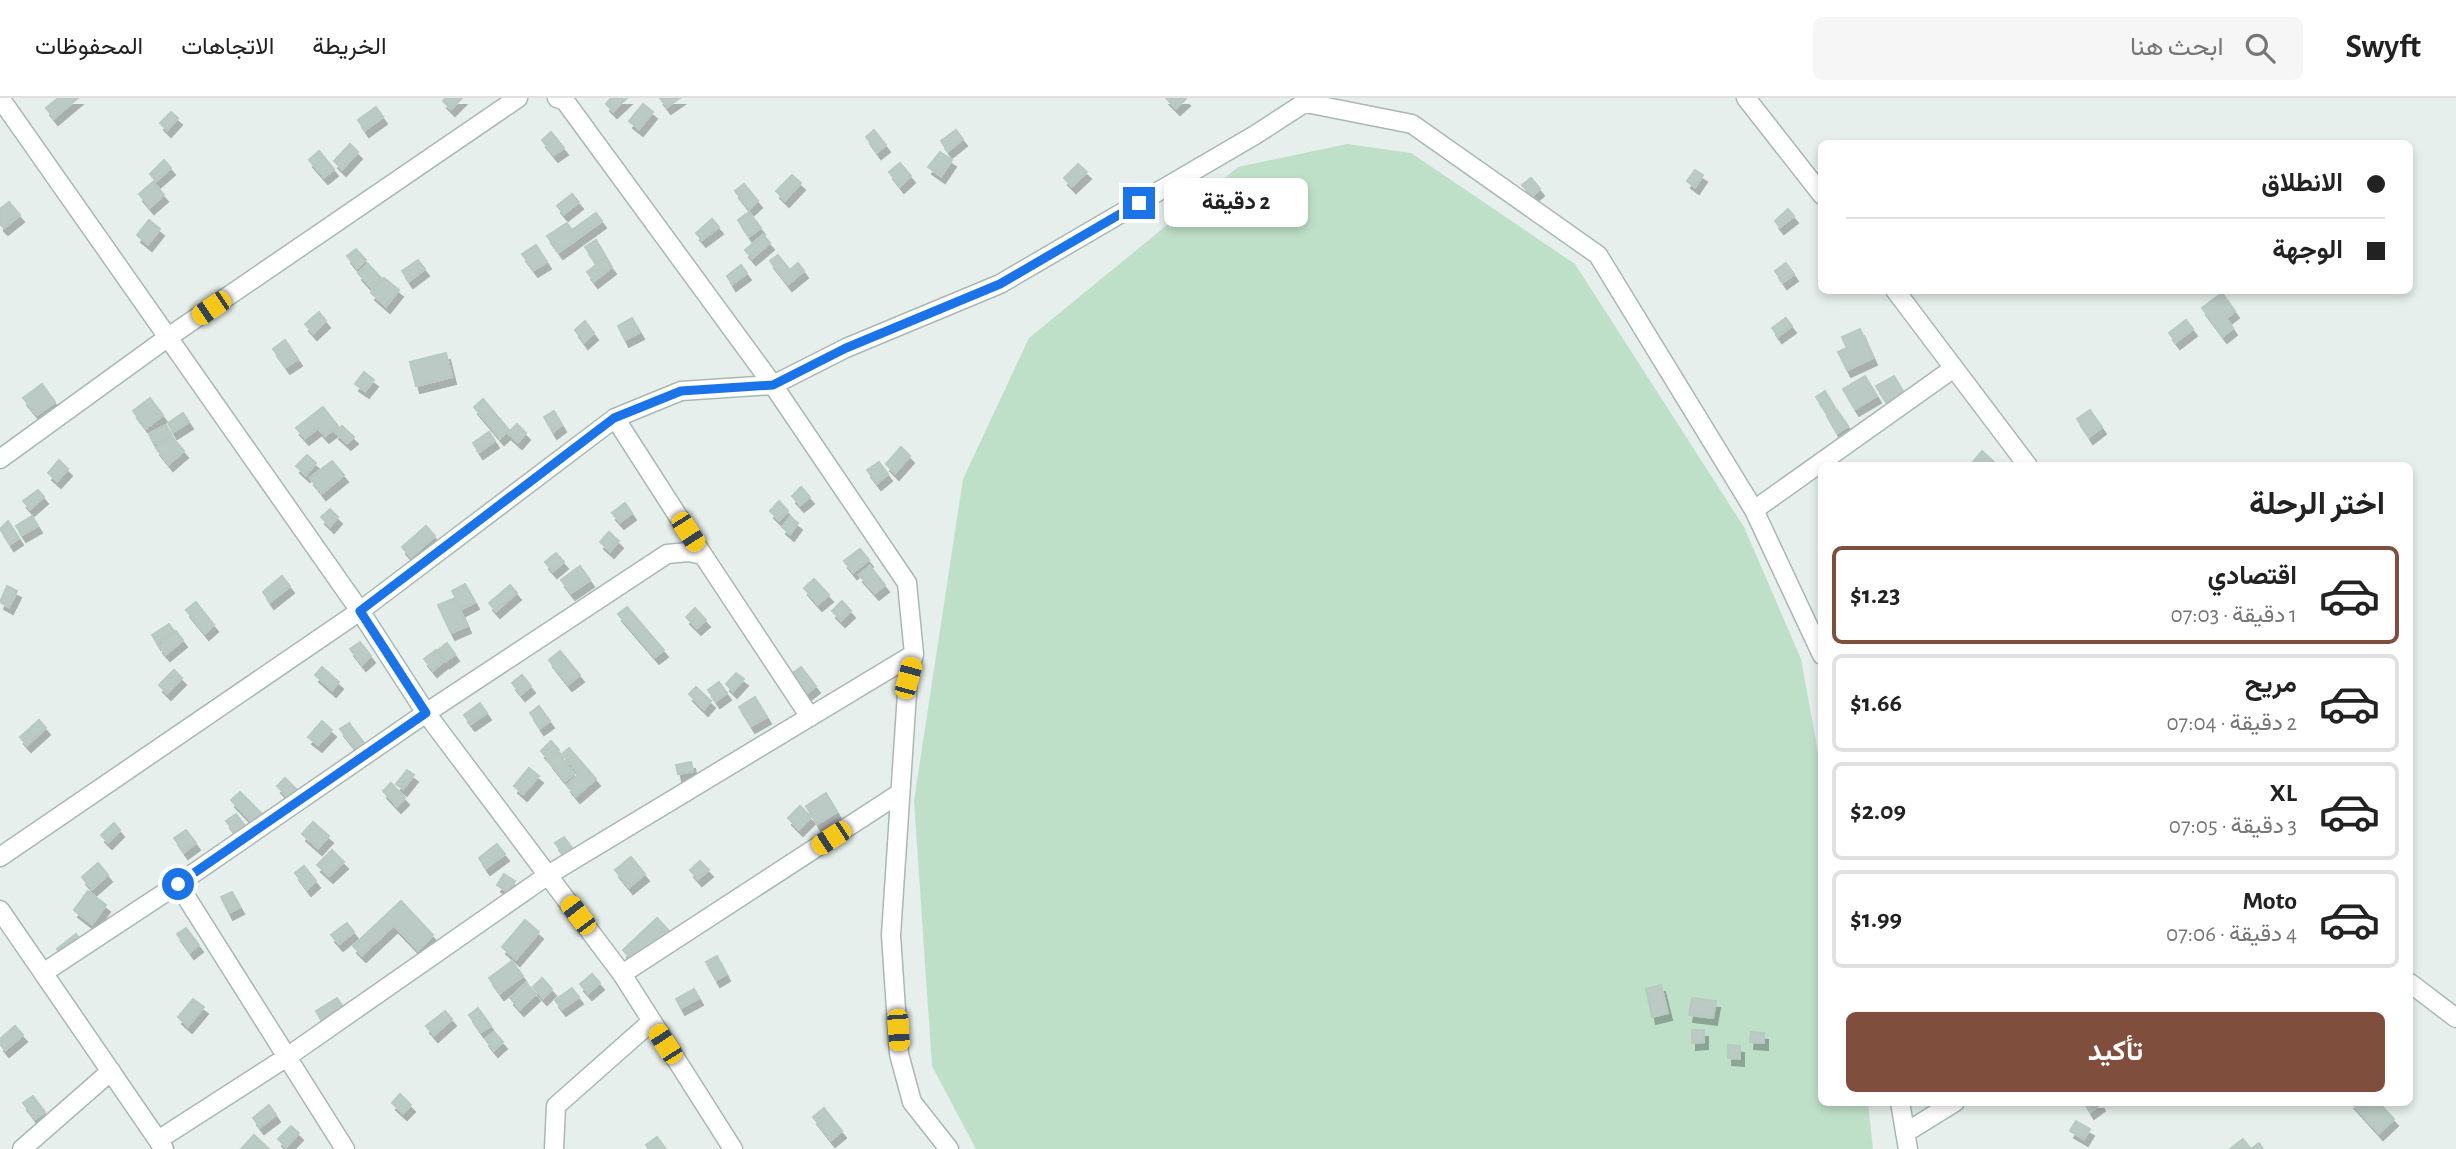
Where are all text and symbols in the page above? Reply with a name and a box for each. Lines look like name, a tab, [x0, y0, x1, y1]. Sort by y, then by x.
search box	[1813, 17, 2303, 80]
icon: search	[2241, 29, 2279, 67]
text: Swyft	[2345, 31, 2421, 64]
text: ابحث هنا	[2130, 34, 2223, 60]
text: المحفوظات	[35, 35, 143, 59]
text: الاتجاهات	[181, 35, 274, 59]
text: الخريطة	[312, 35, 387, 59]
text: الانطلاق	[2261, 170, 2343, 196]
callout: 2 دقيقة	[1164, 178, 1307, 228]
route end	[1123, 187, 1155, 219]
text: 2 دقيقة	[1202, 191, 1270, 214]
text: الوجهة	[2272, 237, 2343, 263]
car	[188, 288, 235, 328]
text: اختر الرحلة	[2249, 488, 2385, 520]
car	[668, 509, 709, 555]
text: اقتصادي	[2208, 563, 2297, 589]
icon: car	[2318, 564, 2381, 627]
text: $1.23	[1850, 582, 1900, 608]
text: 1 دقيقة · 07:03	[2171, 604, 2297, 627]
car	[893, 655, 924, 701]
text: مريح	[2245, 671, 2297, 697]
icon: car	[2318, 672, 2381, 735]
text: $1.66	[1850, 690, 1902, 716]
text: 2 دقيقة · 07:04	[2166, 712, 2297, 735]
text: XL	[2270, 780, 2297, 806]
icon: car	[2318, 780, 2381, 843]
text: $2.09	[1850, 798, 1906, 824]
text: 3 دقيقة · 07:05	[2169, 815, 2297, 838]
car	[808, 818, 855, 858]
route start	[162, 868, 194, 900]
text: Moto	[2242, 888, 2297, 914]
icon: car	[2318, 888, 2381, 951]
car	[557, 892, 600, 938]
text: $1.99	[1850, 906, 1902, 932]
text: 4 دقيقة · 07:06	[2166, 923, 2297, 946]
car	[887, 1008, 910, 1052]
button: تأكيد	[1846, 1012, 2385, 1092]
car	[645, 1021, 686, 1067]

